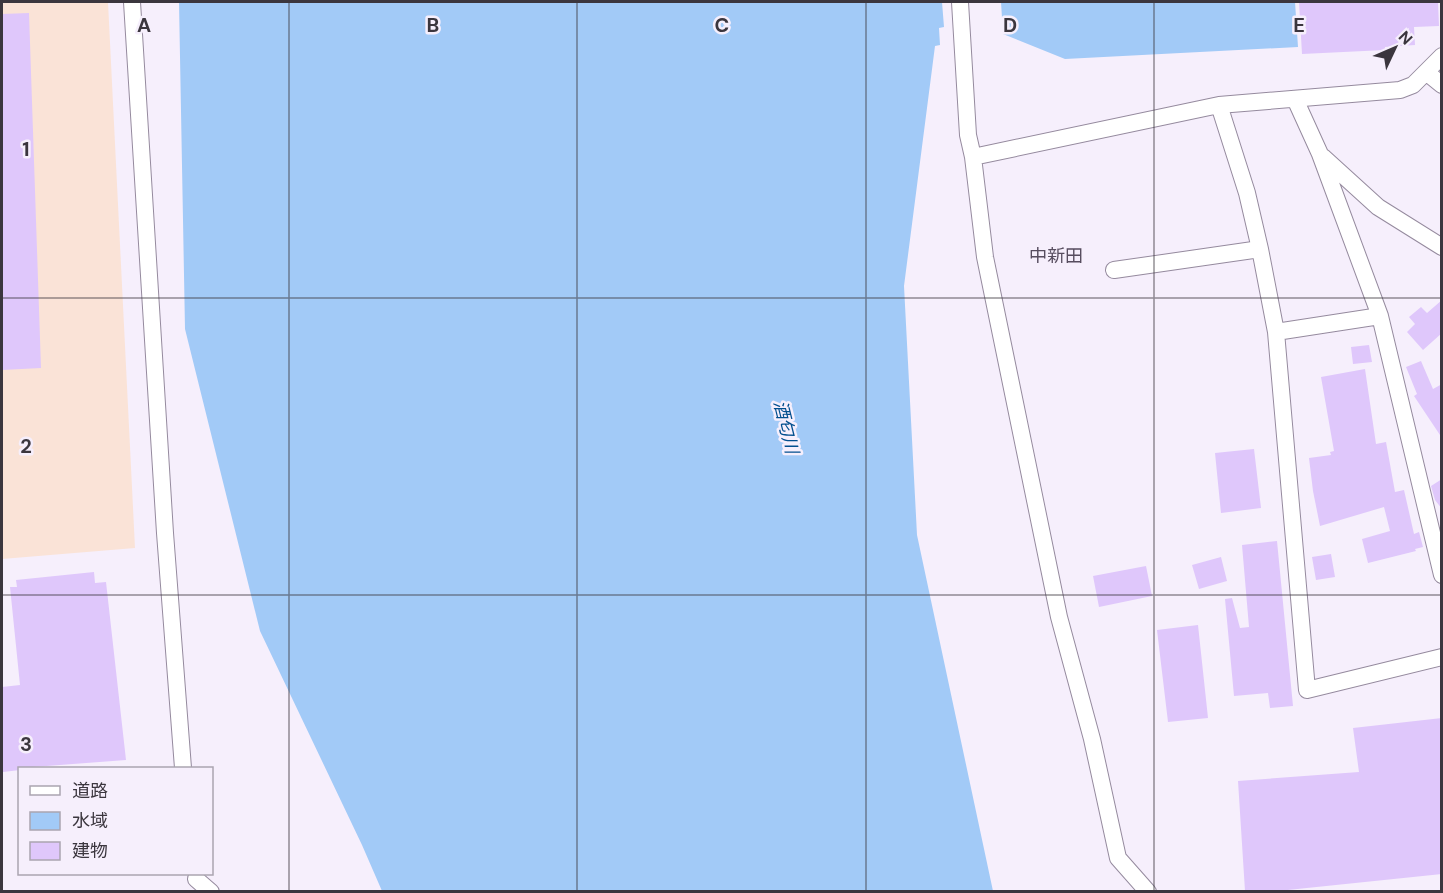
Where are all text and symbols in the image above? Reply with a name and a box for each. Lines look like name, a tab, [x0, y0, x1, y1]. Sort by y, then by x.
text: A	[137, 12, 151, 38]
text: B	[427, 12, 439, 38]
text: C	[715, 12, 729, 38]
text: D	[1003, 12, 1017, 38]
text: E	[1293, 12, 1305, 38]
north arrow	[1365, 18, 1425, 78]
text: N	[1394, 26, 1417, 49]
text: 1	[22, 136, 30, 162]
district label: 中新田	[1029, 244, 1083, 268]
water label: 酒匂川	[768, 398, 805, 458]
text: 2	[20, 433, 32, 459]
text: 3	[20, 731, 32, 757]
legend	[18, 767, 213, 875]
text: 道路	[72, 779, 108, 803]
text: 水域	[72, 809, 108, 833]
text: 建物	[72, 839, 108, 863]

